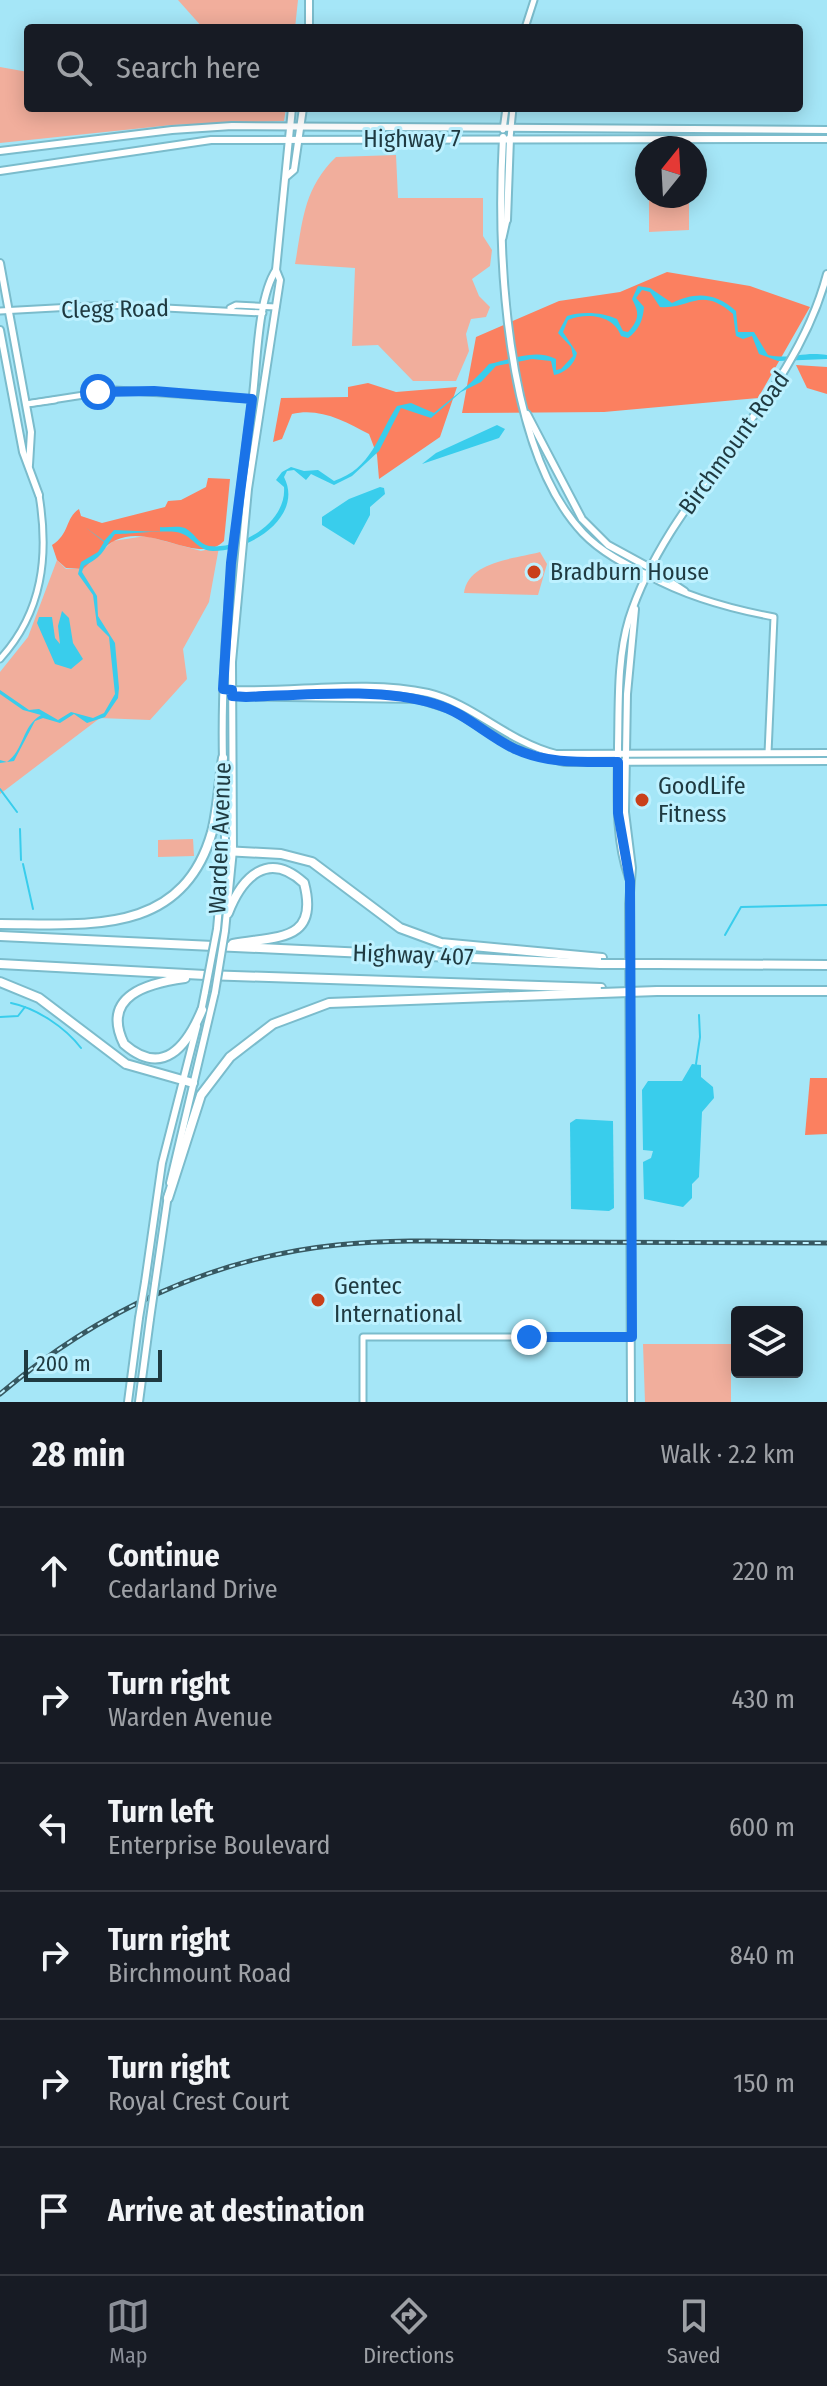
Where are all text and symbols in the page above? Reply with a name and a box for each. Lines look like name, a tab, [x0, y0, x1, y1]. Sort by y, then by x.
search box	[24, 24, 803, 112]
icon: search	[52, 46, 96, 90]
text: Search here	[116, 50, 261, 86]
street label: Highway 7	[363, 125, 461, 153]
north arrow	[635, 136, 707, 208]
street label: Clegg Road	[61, 294, 169, 324]
street label: Birchmount Road	[673, 366, 795, 520]
route start	[80, 374, 116, 410]
place label: Bradburn House	[550, 558, 709, 586]
marker: Bradburn House	[525, 563, 543, 581]
street label: Warden Avenue	[203, 762, 237, 914]
place label: GoodLife Fitness	[658, 772, 746, 828]
marker: GoodLife Fitness	[633, 791, 651, 809]
street label: Highway 407	[352, 939, 474, 971]
place label: Gentec International	[334, 1272, 462, 1328]
marker: Gentec International	[309, 1291, 327, 1309]
map controls	[731, 1306, 803, 1378]
button: layers	[731, 1306, 803, 1378]
route end	[511, 1319, 547, 1355]
scale bar	[24, 1346, 162, 1382]
text: 200 m	[36, 1350, 91, 1377]
text: 28 min	[32, 1434, 125, 1475]
text: Walk · 2.2 km	[660, 1439, 795, 1470]
text: Continue	[108, 1538, 220, 1574]
icon: ahead	[32, 1549, 76, 1593]
text: 220 m	[732, 1556, 795, 1587]
text: Cedarland Drive	[108, 1574, 278, 1605]
text: Turn right	[108, 1666, 230, 1702]
icon: right	[32, 1677, 76, 1721]
text: 430 m	[731, 1684, 795, 1715]
text: Warden Avenue	[108, 1702, 273, 1733]
text: Turn left	[108, 1794, 214, 1830]
icon: left	[32, 1805, 76, 1849]
text: 600 m	[729, 1812, 795, 1843]
text: Enterprise Boulevard	[108, 1830, 330, 1861]
text: Turn right	[108, 1922, 230, 1958]
icon: right	[32, 1933, 76, 1977]
text: 840 m	[730, 1940, 795, 1971]
text: Birchmount Road	[108, 1958, 291, 1989]
text: Turn right	[108, 2050, 230, 2086]
icon: right	[32, 2061, 76, 2105]
text: 150 m	[733, 2068, 795, 2099]
text: Royal Crest Court	[108, 2086, 289, 2117]
icon: arrive	[32, 2189, 76, 2233]
text: Arrive at destination	[108, 2193, 365, 2229]
tab: Map	[106, 2294, 150, 2369]
tab: Directions	[363, 2294, 454, 2369]
tab: Saved	[667, 2294, 721, 2369]

